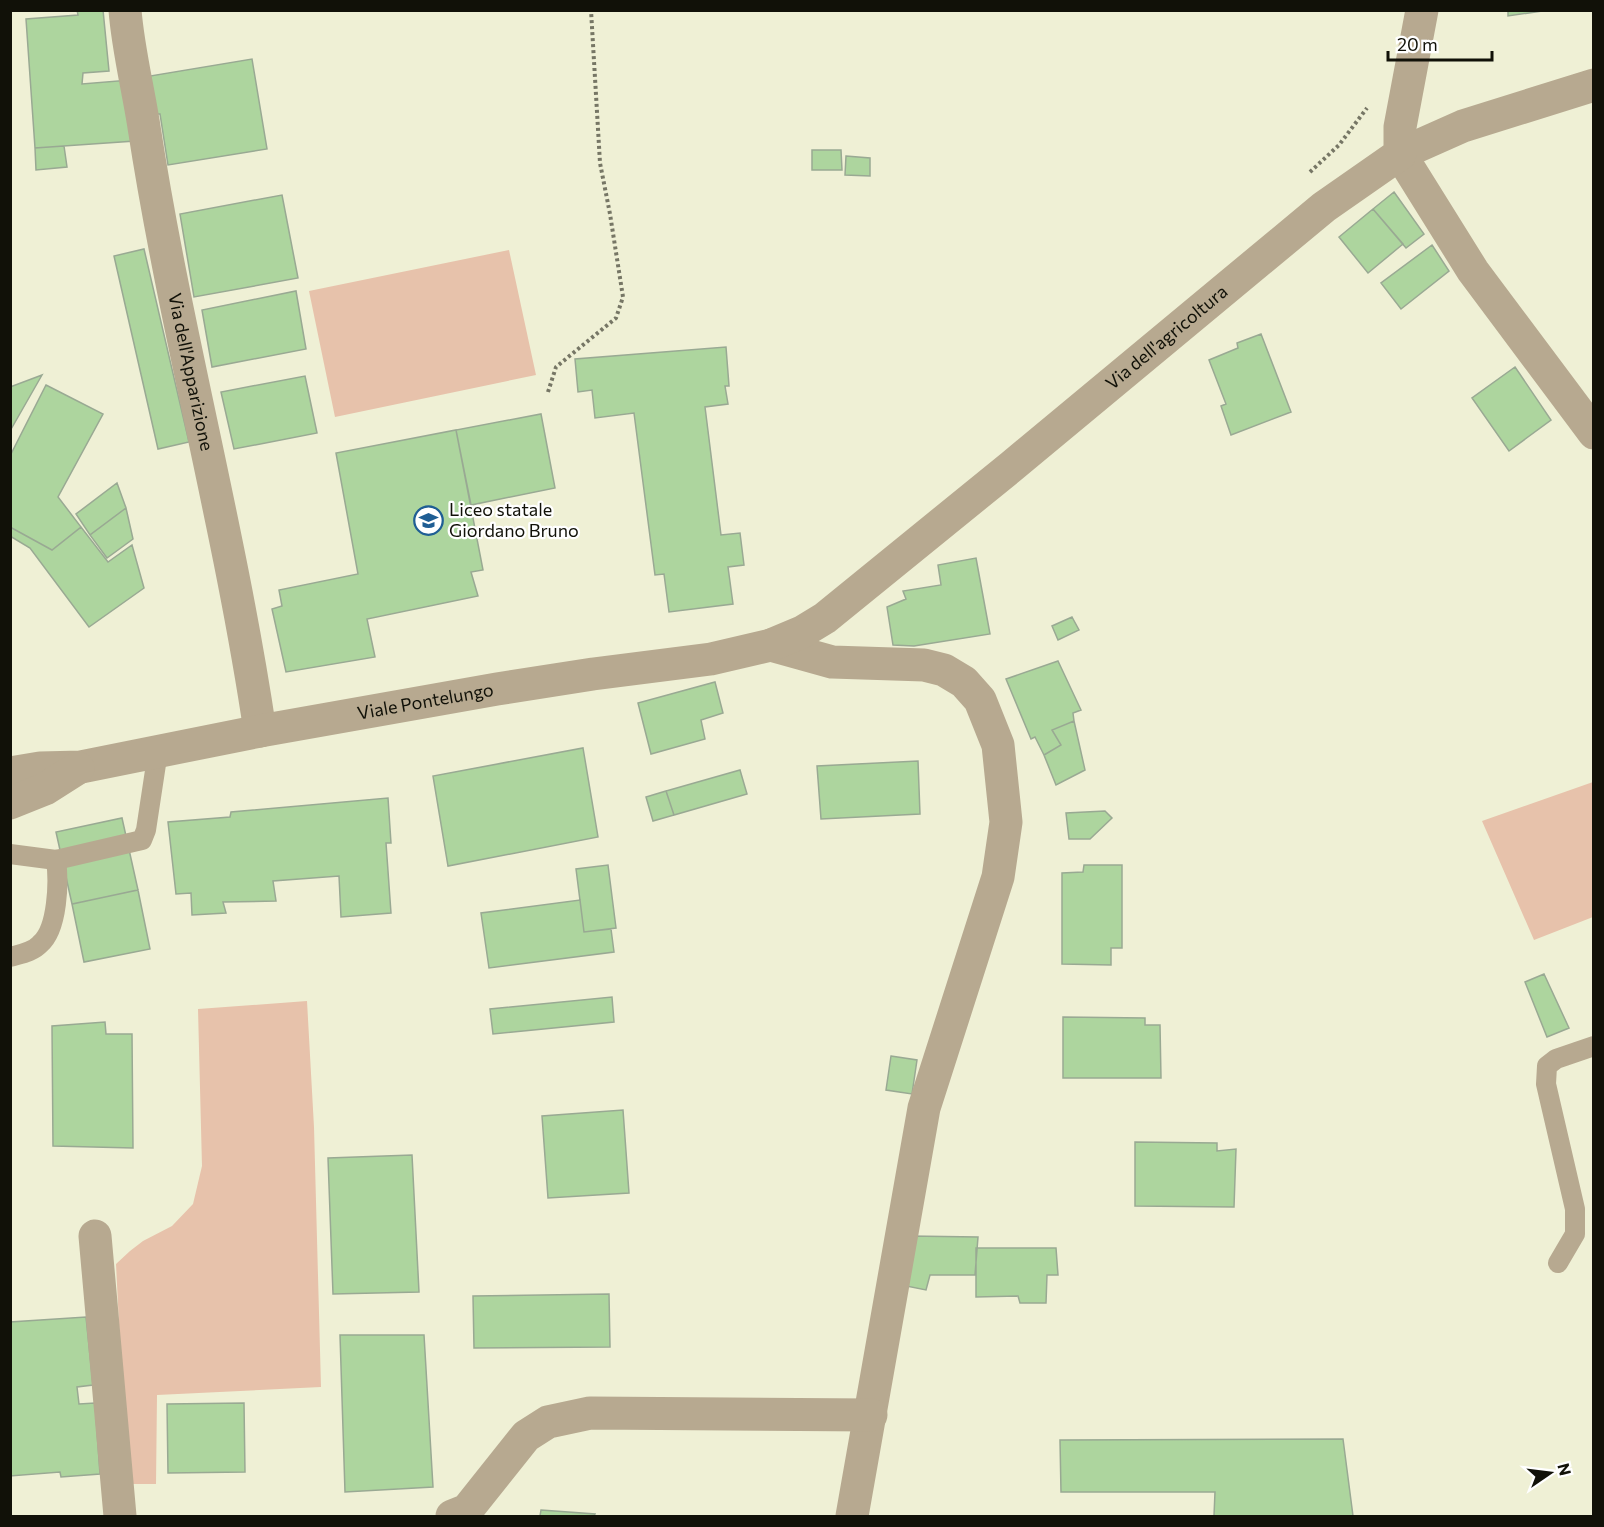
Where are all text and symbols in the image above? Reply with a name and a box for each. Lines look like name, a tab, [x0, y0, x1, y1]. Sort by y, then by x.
scale bar	[1388, 24, 1492, 62]
text: 20 m	[1397, 33, 1438, 55]
street label: Via dell'agricoltura	[1101, 280, 1231, 394]
street label: Via dell'Apparizione	[164, 291, 219, 453]
place label: Liceo statale Giordano Bruno	[449, 498, 579, 541]
school or university icon: Liceo statale Giordano Bruno	[412, 504, 444, 536]
street label: Viale Pontelungo	[355, 678, 495, 724]
north arrow	[1520, 1443, 1580, 1503]
text: N	[1554, 1461, 1576, 1477]

